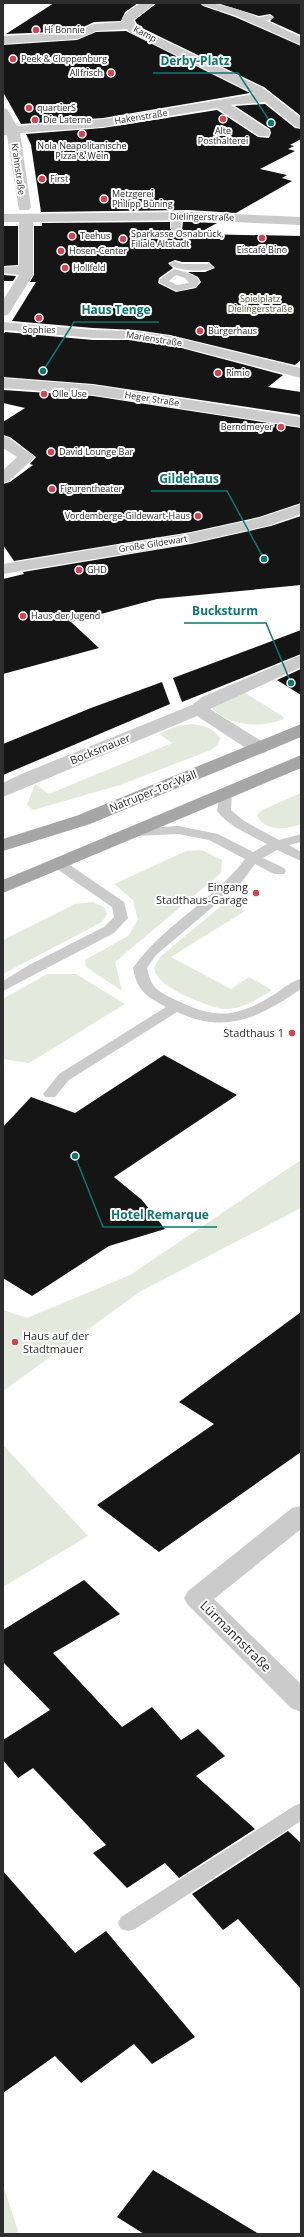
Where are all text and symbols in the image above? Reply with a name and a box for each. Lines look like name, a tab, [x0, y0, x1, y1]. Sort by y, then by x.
street label: Kamp	[131, 22, 159, 45]
place label: Hi Bonnie	[44, 23, 85, 36]
marker: Hi Bonnie	[31, 25, 41, 35]
callout: Derby-Platz	[153, 49, 238, 73]
place label: Peek & Cloppenburg	[21, 52, 107, 65]
text: Derby-Platz	[160, 52, 230, 69]
marker: Peek & Cloppenburg	[8, 54, 18, 64]
place label: Allfrisch	[70, 66, 103, 79]
marker: Allfrisch	[106, 68, 116, 78]
place label: quartierS	[37, 101, 76, 114]
marker: quartierS	[24, 103, 34, 113]
street label: Hakenstraße	[113, 106, 168, 127]
place label: Die Laterne	[43, 113, 91, 126]
marker: Alte Posthalterei	[218, 114, 228, 124]
marker: Die Laterne	[30, 115, 40, 125]
place label: Alte Posthalterei	[198, 124, 248, 147]
marker: Nola Neapolitanische Pizza & Wein	[77, 129, 87, 139]
place label: Nola Neapolitanische Pizza & Wein	[37, 139, 127, 162]
street label: Krahnstraße	[8, 142, 29, 196]
place label: First	[50, 172, 68, 185]
marker: First	[37, 174, 47, 184]
place label: Metzgerei Philipp Büning	[112, 187, 173, 210]
marker: Metzgerei Philipp Büning	[99, 194, 109, 204]
street label: Dielingerstraße	[170, 209, 234, 224]
place label: Sparkasse Osnabrück, Filiale Altstadt	[131, 227, 224, 250]
place label: Teehus	[80, 229, 110, 242]
marker: Teehus	[67, 231, 77, 241]
marker: Eiscafé Bino	[257, 233, 267, 243]
marker: Sparkasse Osnabrück, Filiale Altstadt	[118, 234, 128, 244]
place label: Eiscafé Bino	[237, 243, 287, 256]
place label: Hosen-Center	[69, 244, 127, 257]
marker: Hosen-Center	[56, 246, 66, 256]
place label: Hollfeld	[73, 261, 105, 274]
marker: Hollfeld	[60, 263, 70, 273]
park label: Spielplatz Dielingerstraße	[228, 292, 292, 315]
callout: Haus Tenge	[74, 298, 159, 322]
text: Haus Tenge	[81, 301, 151, 318]
marker: Sophies	[34, 313, 44, 323]
place label: Sophies	[23, 323, 56, 336]
place label: Bürgerhaus	[208, 324, 257, 337]
marker: Bürgerhaus	[195, 326, 205, 336]
street label: Marienstraße	[125, 328, 183, 349]
place label: Rimio	[226, 366, 250, 379]
marker: Rimio	[213, 368, 223, 378]
place label: Olle Use	[52, 387, 87, 400]
street label: Heger Straße	[124, 388, 180, 409]
marker: Olle Use	[39, 389, 49, 399]
place label: Berndmeyer	[221, 420, 273, 433]
marker: Berndmeyer	[276, 422, 286, 432]
place label: David Lounge Bar	[59, 445, 133, 458]
marker: David Lounge Bar	[46, 447, 56, 457]
callout: Gildehaus	[151, 467, 227, 491]
text: Gildehaus	[159, 470, 219, 487]
place label: Figurentheater	[60, 482, 123, 495]
marker: Figurentheater	[47, 484, 57, 494]
place label: Vordemberge-Gildewart-Haus	[65, 509, 190, 522]
marker: Vordemberge-Gildewart-Haus	[193, 511, 203, 521]
street label: Große Gildewart	[118, 532, 188, 555]
place label: GHD	[87, 563, 107, 576]
marker: GHD	[74, 565, 84, 575]
callout: Bucksturm	[184, 599, 266, 623]
text: Bucksturm	[192, 602, 258, 619]
place label: Haus der Jugend	[31, 609, 100, 622]
marker: Haus der Jugend	[18, 611, 28, 621]
street label: Bocksmauer	[67, 729, 133, 767]
street label: Natruper-Tor-Wall	[107, 766, 199, 815]
place label: Eingang Stadthaus-Garage	[156, 879, 248, 907]
marker: Eingang Stadthaus-Garage	[251, 888, 261, 898]
place label: Stadthaus 1	[223, 1025, 284, 1040]
marker: Stadthaus 1	[287, 1028, 297, 1038]
callout: Hotel Remarque	[103, 1203, 217, 1227]
text: Hotel Remarque	[111, 1206, 209, 1223]
place label: Haus auf der Stadtmauer	[23, 1328, 89, 1356]
marker: Haus auf der Stadtmauer	[10, 1337, 20, 1347]
street label: Lürmannstraße	[196, 1596, 276, 1676]

